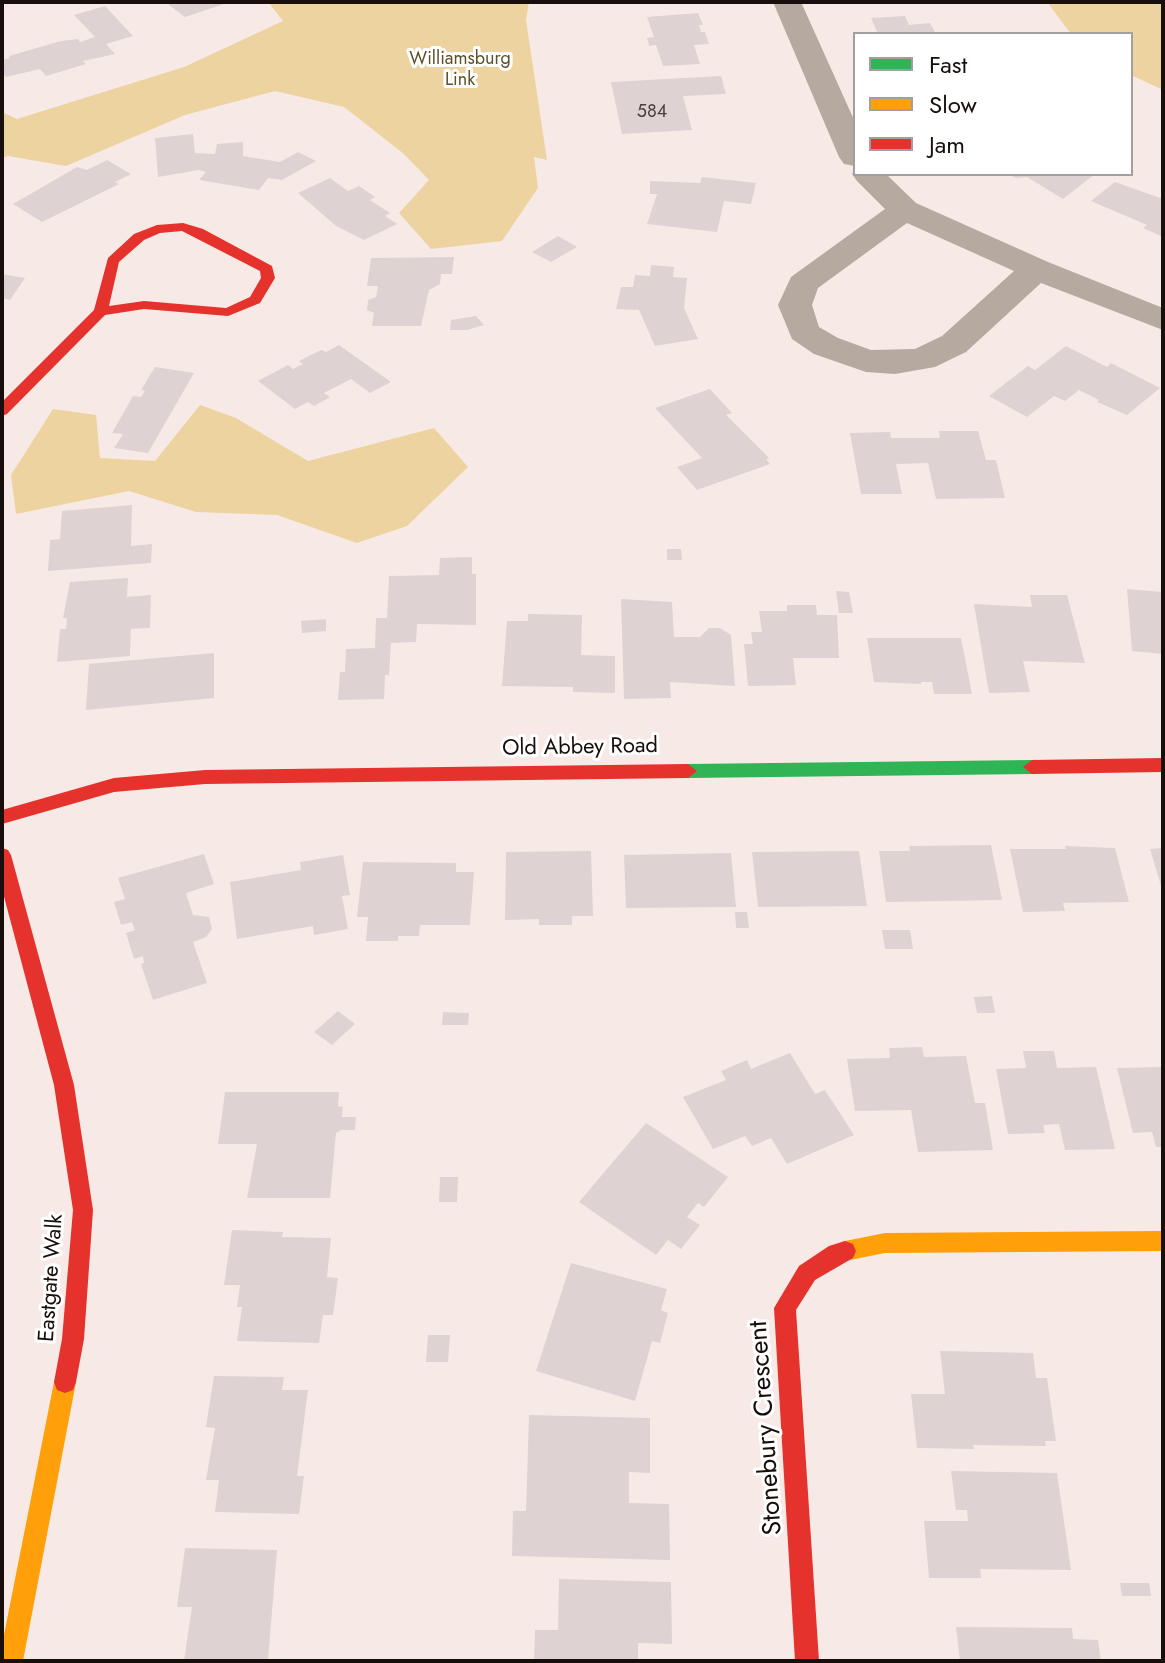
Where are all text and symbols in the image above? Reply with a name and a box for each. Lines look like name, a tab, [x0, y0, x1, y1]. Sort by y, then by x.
legend	[853, 32, 1133, 176]
text: Fast	[929, 47, 967, 82]
park label: Williamsburg Link	[409, 49, 511, 92]
text: Slow	[929, 87, 977, 122]
house number: 584	[637, 102, 667, 124]
text: Jam	[929, 127, 965, 162]
street label: Old Abbey Road	[502, 733, 658, 763]
street label: Eastgate Walk	[34, 1213, 70, 1343]
street label: Stonebury Crescent	[744, 1320, 790, 1536]

